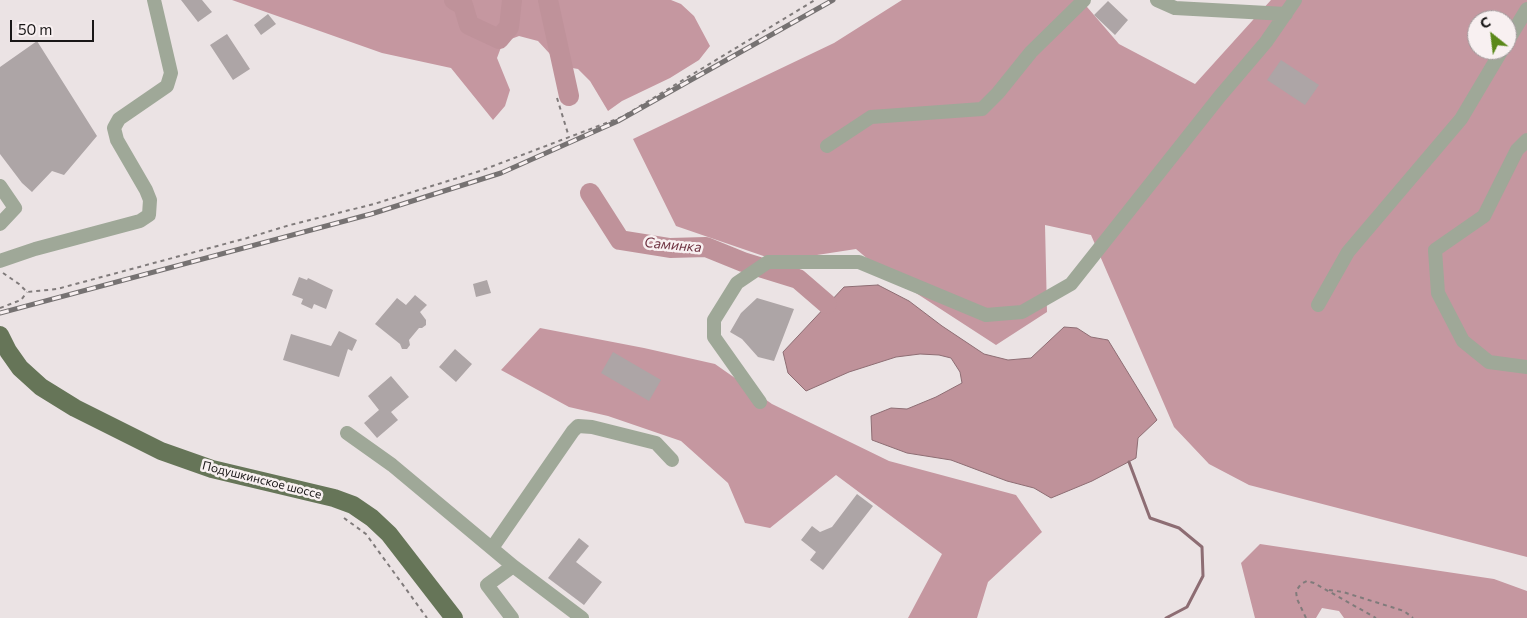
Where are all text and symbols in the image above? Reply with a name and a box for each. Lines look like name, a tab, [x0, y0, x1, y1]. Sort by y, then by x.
scale bar	[12, 10, 96, 42]
north arrow	[1467, 10, 1517, 60]
text: С	[1477, 13, 1493, 32]
text: 50 m	[18, 20, 52, 38]
water label: Саминка	[644, 234, 702, 256]
street label: Подушкинское шоссе	[201, 458, 323, 502]

